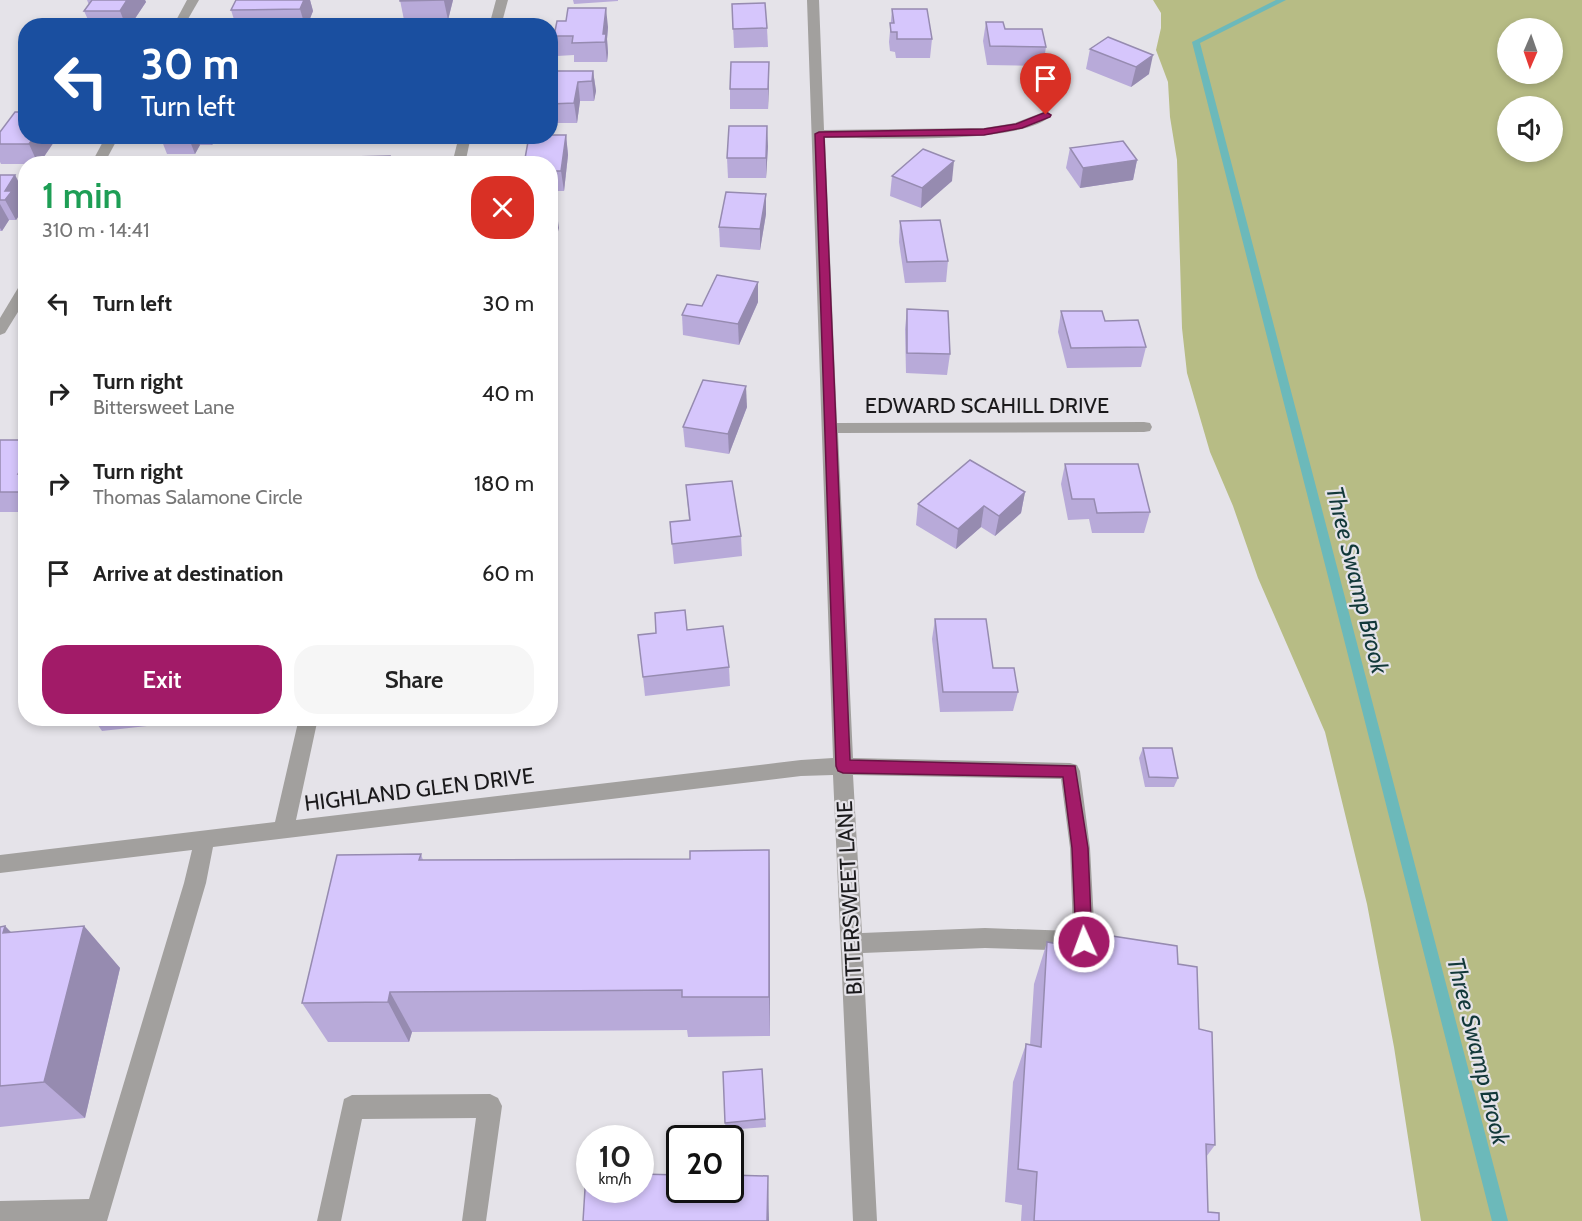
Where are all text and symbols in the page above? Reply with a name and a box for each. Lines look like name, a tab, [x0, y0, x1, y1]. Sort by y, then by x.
north arrow	[1497, 18, 1563, 84]
map controls	[1497, 18, 1563, 162]
text: 30 m	[141, 38, 239, 90]
icon: left	[42, 42, 120, 120]
pin	[1020, 53, 1071, 115]
icon: arrive	[1029, 62, 1062, 95]
text: Turn left	[141, 90, 235, 123]
button: sound	[1497, 96, 1563, 162]
text: 1 min	[42, 173, 122, 217]
button: close	[471, 176, 534, 239]
text: 310 m · 14:41	[42, 218, 149, 242]
icon: left	[42, 287, 75, 320]
text: Turn left	[93, 290, 172, 317]
text: 30 m	[482, 290, 534, 317]
text: Turn right	[93, 368, 183, 395]
icon: right	[42, 377, 75, 410]
text: 40 m	[482, 380, 534, 407]
street label: EDWARD SCAHILL DRIVE	[865, 392, 1109, 419]
text: Bittersweet Lane	[93, 395, 234, 419]
text: Turn right	[93, 458, 183, 485]
icon: right	[42, 467, 75, 500]
text: 180 m	[474, 470, 534, 497]
water label: Three Swamp Brook	[1320, 483, 1395, 677]
text: Thomas Salamone Circle	[93, 485, 303, 509]
icon: arrive	[42, 557, 75, 590]
text: Arrive at destination	[93, 560, 283, 587]
text: 60 m	[482, 560, 534, 587]
button: Exit	[42, 645, 282, 714]
button: Share	[294, 645, 534, 714]
street label: HIGHLAND GLEN DRIVE	[303, 762, 536, 817]
street label: BITTERSWEET LANE	[831, 800, 868, 996]
position arrow	[1052, 910, 1116, 974]
water label: Three Swamp Brook	[1441, 954, 1516, 1148]
speed limit sign: 20	[666, 1125, 744, 1203]
text: 10	[599, 1138, 631, 1175]
text: km/h	[599, 1170, 631, 1188]

